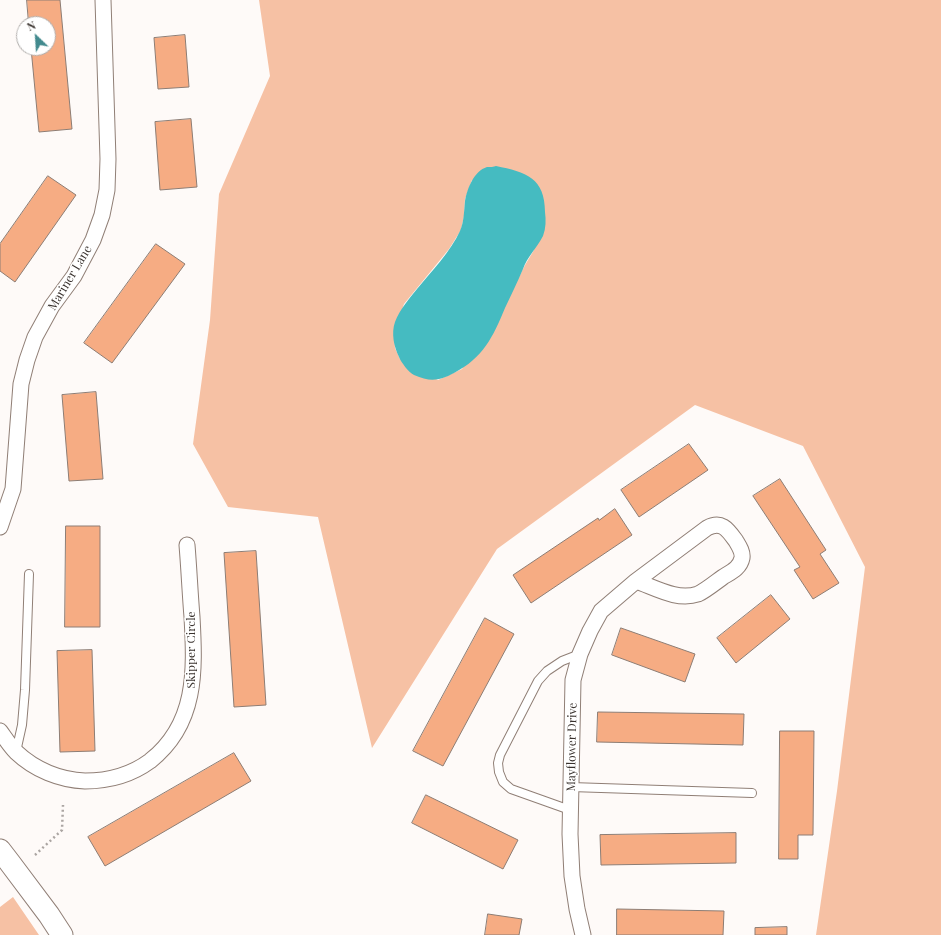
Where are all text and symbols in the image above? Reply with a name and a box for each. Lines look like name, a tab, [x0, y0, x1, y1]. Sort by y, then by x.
north arrow	[16, 16, 56, 56]
text: N	[24, 17, 38, 34]
street label: Mariner Lane	[45, 243, 95, 313]
street label: Skipper Circle	[184, 611, 198, 689]
street label: Mayflower Drive	[564, 702, 580, 792]

